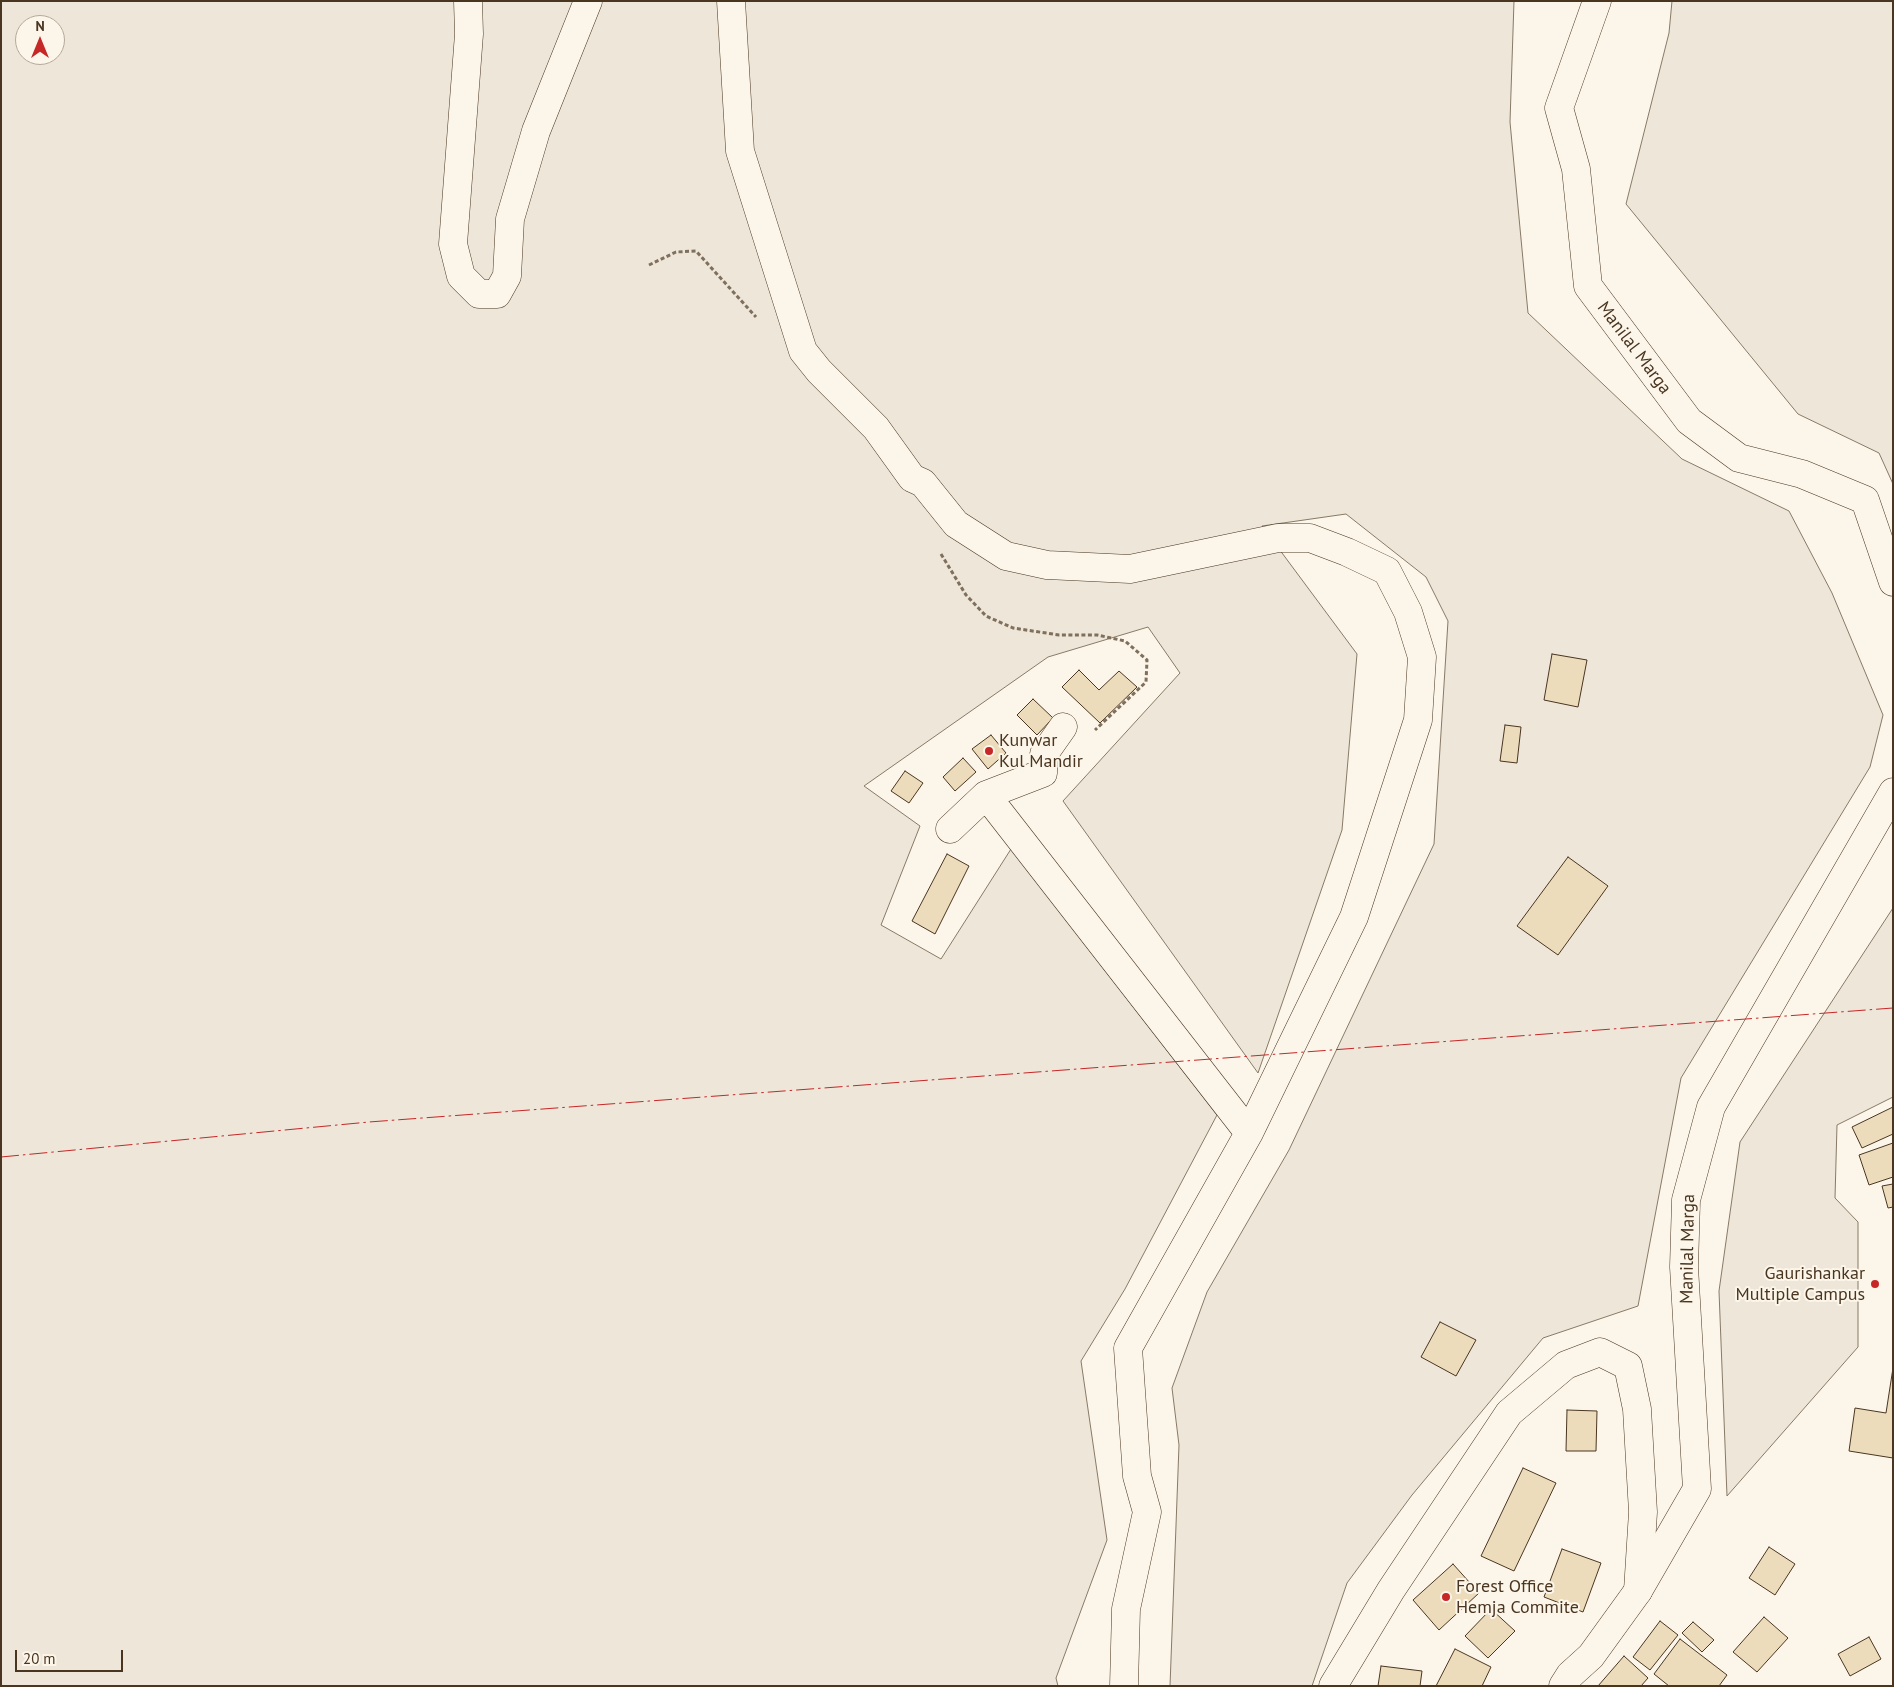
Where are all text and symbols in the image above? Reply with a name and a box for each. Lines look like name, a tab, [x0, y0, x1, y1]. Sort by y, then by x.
north arrow	[15, 15, 65, 65]
text: N	[35, 17, 45, 35]
street label: Manilal Marga	[1592, 298, 1676, 398]
place label: Kunwar Kul Mandir	[999, 730, 1083, 772]
marker: Kunwar Kul Mandir	[983, 745, 995, 757]
street label: Manilal Marga	[1676, 1194, 1700, 1304]
place label: Gaurishankar Multiple Campus	[1735, 1263, 1865, 1306]
marker: Gaurishankar Multiple Campus	[1869, 1278, 1881, 1290]
place label: Forest Office Hemja Commite	[1456, 1576, 1579, 1618]
marker: Forest Office Hemja Commite	[1440, 1591, 1452, 1603]
scale bar	[18, 1640, 125, 1672]
text: 20 m	[23, 1649, 56, 1668]

